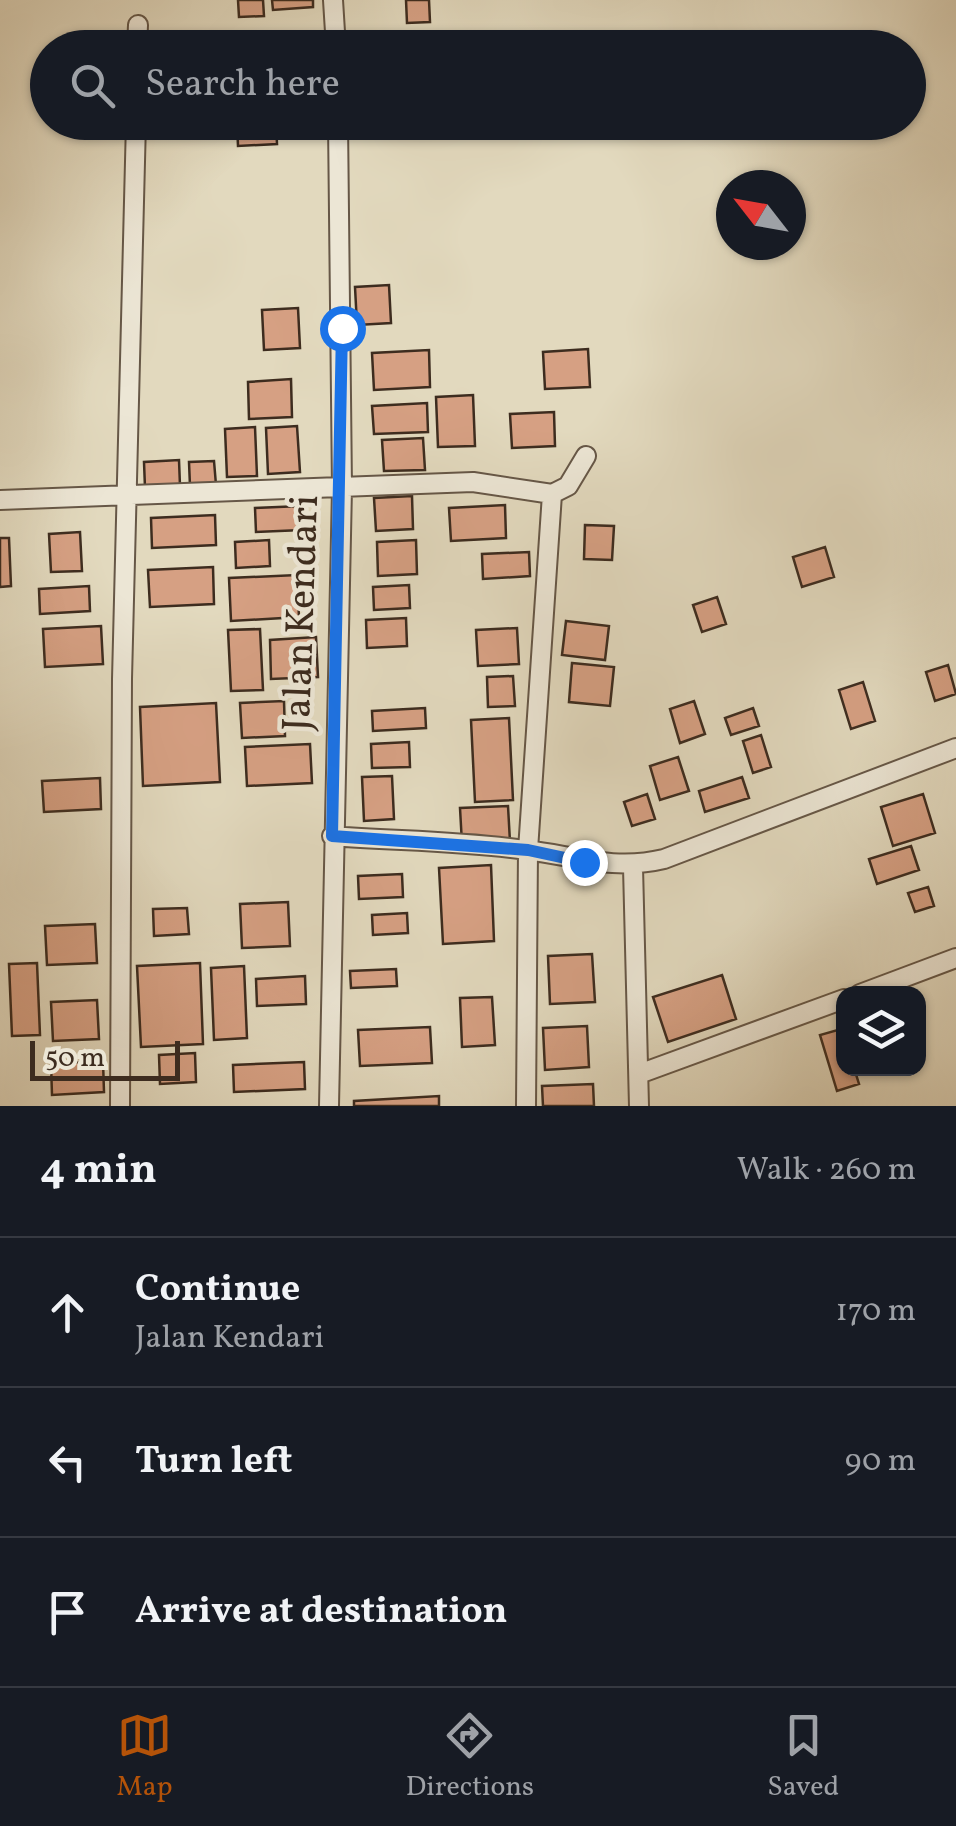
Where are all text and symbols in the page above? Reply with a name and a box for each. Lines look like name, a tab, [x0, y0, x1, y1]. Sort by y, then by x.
search box	[30, 30, 926, 140]
icon: search	[65, 58, 120, 113]
text: Search here	[145, 59, 340, 112]
north arrow	[716, 170, 806, 260]
route start	[320, 306, 366, 352]
street label: Jalan Kendari	[271, 494, 335, 732]
route end	[562, 840, 608, 886]
map controls	[836, 986, 926, 1076]
button: layers	[836, 986, 926, 1076]
scale bar	[30, 1036, 180, 1080]
text: 50 m	[45, 1039, 105, 1078]
text: 4 min	[40, 1142, 157, 1201]
text: Walk · 260 m	[737, 1149, 916, 1193]
text: Continue	[135, 1264, 300, 1317]
icon: ahead	[40, 1285, 95, 1340]
text: 170 m	[835, 1290, 916, 1334]
text: Jalan Kendari	[135, 1317, 324, 1361]
icon: left	[40, 1435, 95, 1490]
text: Turn left	[135, 1436, 292, 1489]
text: 90 m	[845, 1440, 916, 1484]
icon: arrive	[40, 1585, 95, 1640]
text: Arrive at destination	[135, 1586, 508, 1639]
tab: Map	[117, 1708, 173, 1807]
tab: Directions	[406, 1708, 534, 1807]
tab: Saved	[767, 1708, 839, 1807]

